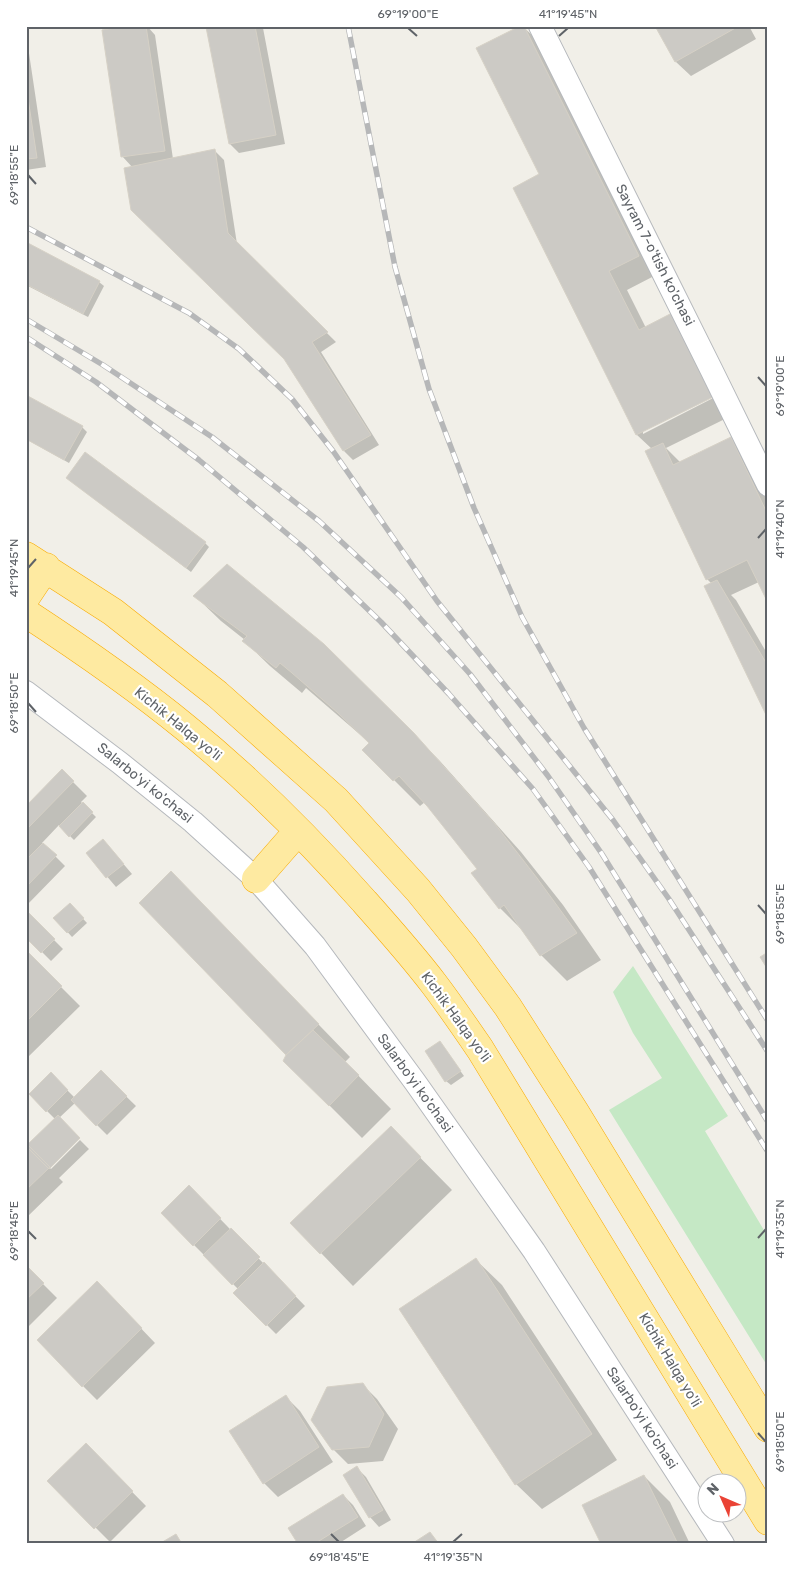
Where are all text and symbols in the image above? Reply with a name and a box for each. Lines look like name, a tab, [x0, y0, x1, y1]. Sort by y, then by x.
text: 69°19'00"E	[378, 7, 438, 21]
text: 41°19'45"N	[539, 7, 597, 21]
text: 69°18'55"E	[7, 145, 21, 205]
street label: Sayram 7-o'tish ko'chasi	[612, 181, 698, 329]
text: 69°19'00"E	[773, 356, 787, 416]
text: 41°19'40"N	[773, 499, 787, 559]
text: 41°19'45"N	[7, 539, 21, 597]
text: 69°18'50"E	[7, 673, 21, 733]
street label: Kichik Halqa yo'li	[131, 684, 225, 764]
street label: Salarbo'yi ko'chasi	[94, 739, 196, 827]
text: 69°18'55"E	[773, 884, 787, 944]
street label: Kichik Halqa yo'li	[418, 969, 494, 1065]
street label: Salarbo'yi ko'chasi	[373, 1030, 457, 1136]
text: 41°19'35"N	[773, 1199, 787, 1259]
text: 69°18'45"E	[7, 1201, 21, 1261]
street label: Kichik Halqa yo'li	[635, 1310, 705, 1410]
street label: Salarbo'yi ko'chasi	[603, 1364, 681, 1472]
text: 69°18'50"E	[773, 1412, 787, 1472]
north arrow	[696, 1472, 746, 1522]
text: N	[704, 1480, 723, 1499]
text: 69°18'45"E	[309, 1550, 369, 1564]
text: 41°19'35"N	[423, 1550, 483, 1564]

